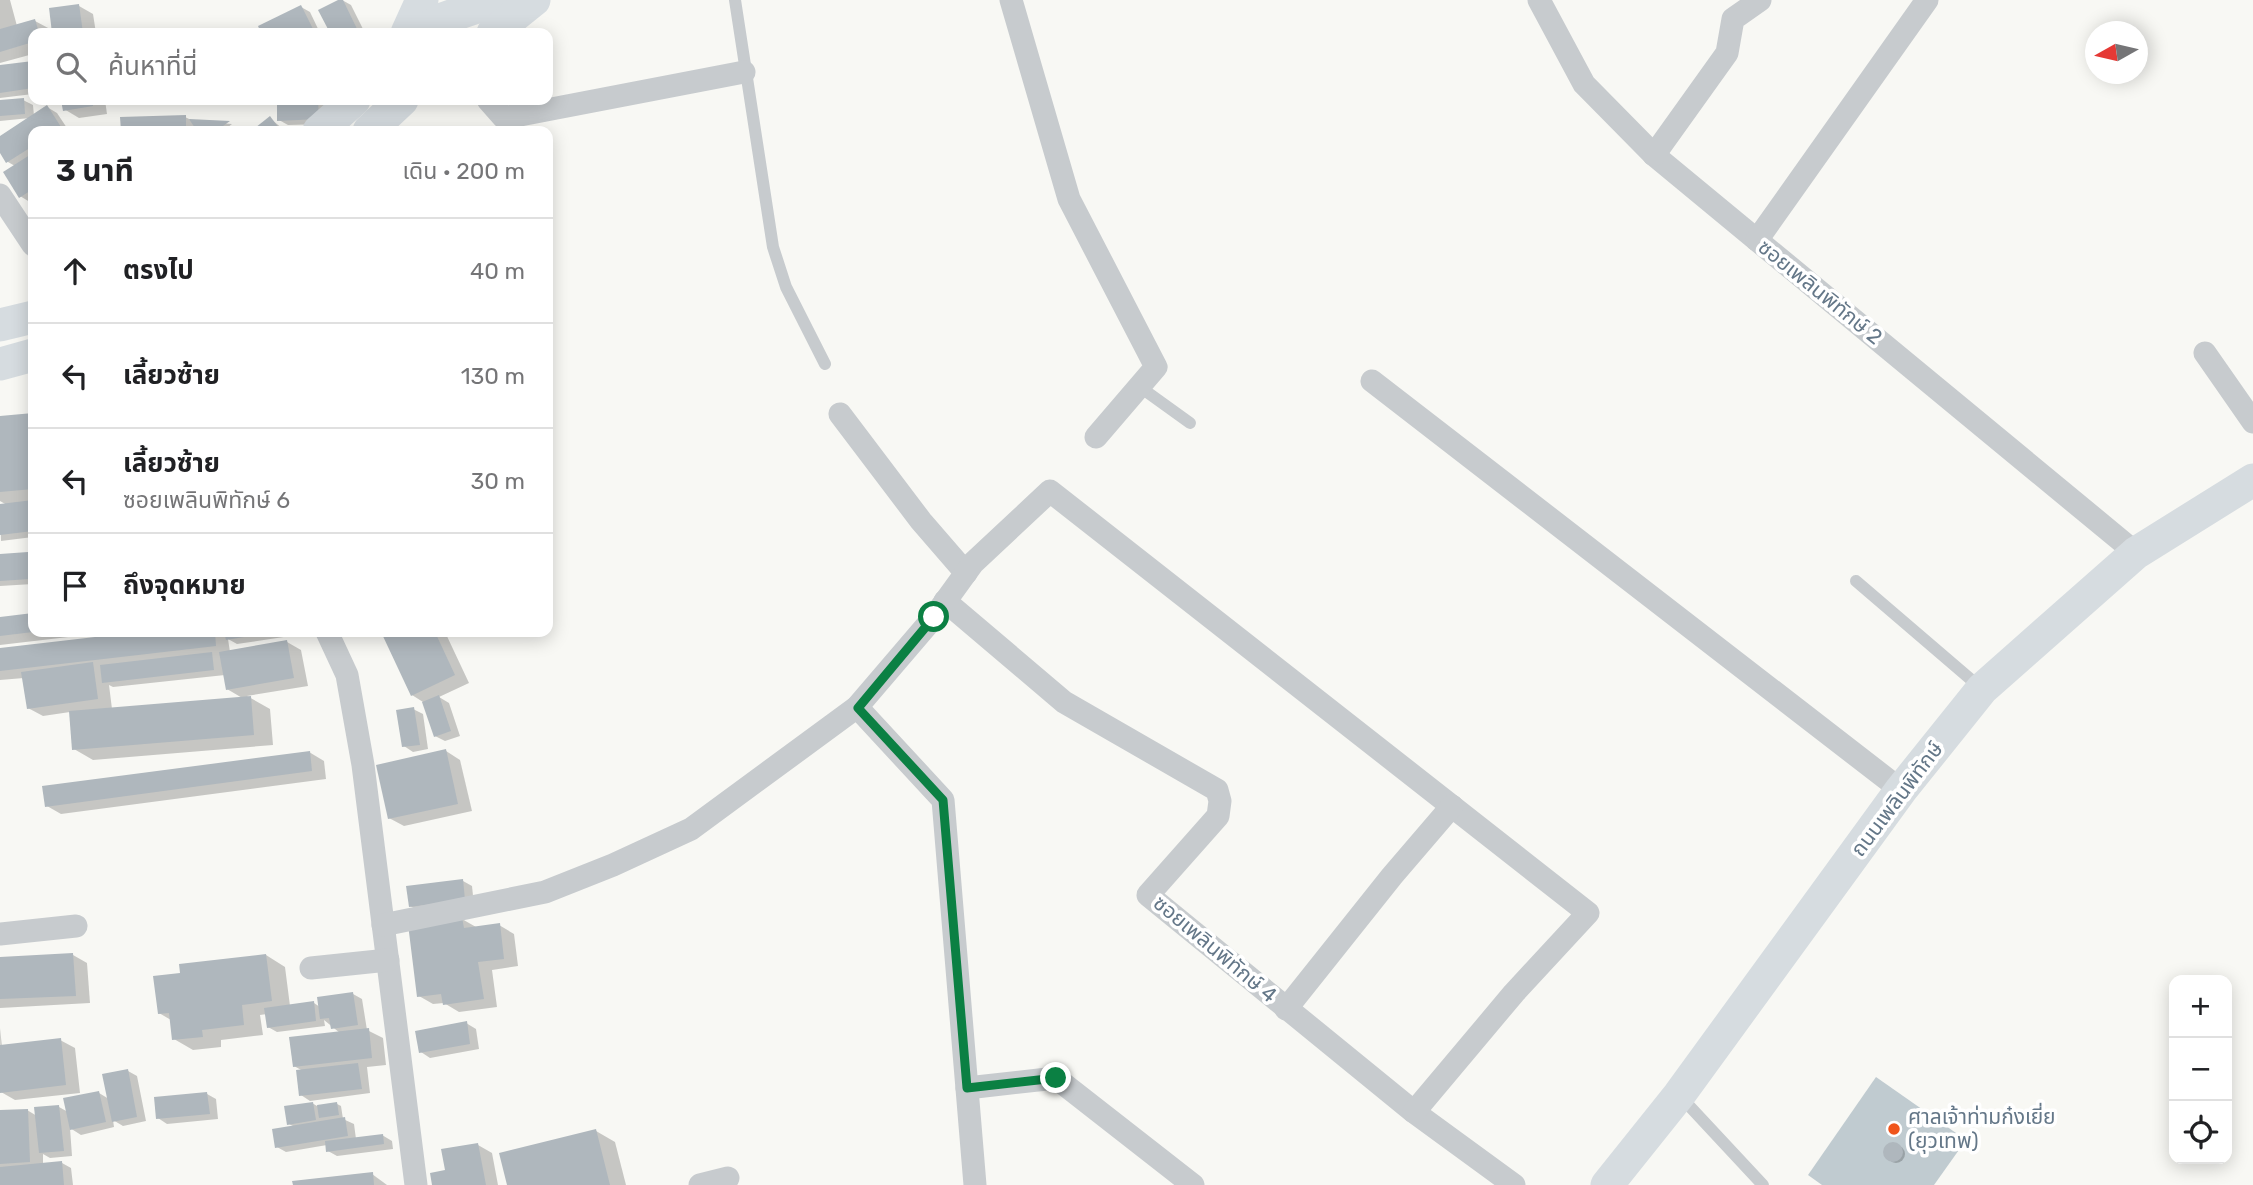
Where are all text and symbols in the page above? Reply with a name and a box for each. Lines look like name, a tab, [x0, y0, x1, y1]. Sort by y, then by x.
north arrow	[2085, 21, 2148, 84]
search box	[28, 28, 553, 105]
icon: search	[52, 48, 90, 86]
text: ค้นหาที่นี่	[108, 51, 198, 82]
text: 3 นาที	[56, 153, 134, 189]
text: เดิน · 200 m	[403, 157, 525, 185]
street label: ซอยเพลินพิทักษ์ 2	[1753, 234, 1887, 349]
icon: ahead	[56, 252, 94, 290]
text: ตรงไป	[123, 255, 194, 286]
text: 40 m	[470, 257, 525, 285]
icon: left	[56, 357, 94, 395]
text: เลี้ยวซ้าย	[123, 360, 220, 391]
text: 130 m	[461, 362, 525, 390]
text: เลี้ยวซ้าย	[123, 448, 220, 479]
icon: left	[56, 462, 94, 500]
text: 30 m	[470, 467, 525, 495]
text: ซอยเพลินพิทักษ์ 6	[123, 486, 290, 514]
icon: arrive	[56, 567, 94, 605]
text: ถึงจุดหมาย	[123, 570, 246, 601]
route start	[918, 601, 949, 632]
street label: ถนนเพลินพิทักษ์	[1845, 736, 1948, 861]
street label: ซอยเพลินพิทักษ์ 4	[1149, 890, 1282, 1007]
map controls	[2169, 975, 2232, 1164]
button: +	[2169, 975, 2232, 1038]
button: −	[2169, 1038, 2232, 1101]
route end	[1040, 1062, 1071, 1093]
button: locate	[2169, 1101, 2232, 1164]
place label: ศาลเจ้าท่ามก๋งเยี่ย (ยุวเทพ)	[1908, 1102, 2056, 1154]
marker: ศาลเจ้าท่ามก๋งเยี่ย (ยุวเทพ)	[1886, 1121, 1902, 1137]

